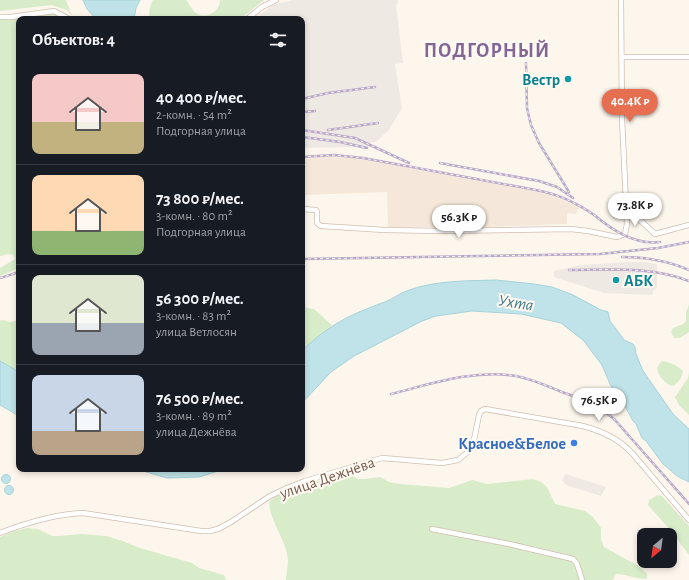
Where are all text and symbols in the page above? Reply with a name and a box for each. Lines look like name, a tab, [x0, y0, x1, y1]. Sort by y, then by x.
icon: filters	[267, 29, 289, 51]
text: Объектов: 4	[32, 31, 115, 48]
district label: ПОДГОРНЫЙ	[424, 39, 550, 61]
place label: Вестр	[522, 72, 560, 88]
marker: Вестр	[563, 74, 573, 84]
text: 40 400 ₽/мес.	[156, 89, 247, 106]
pin: 40.4K ₽	[593, 89, 667, 123]
icon: home	[64, 90, 112, 138]
text: 40.4K ₽	[611, 95, 649, 108]
text: 2-комн. · 54 m²	[156, 109, 232, 122]
text: Подгорная улица	[156, 125, 246, 138]
text: 73 800 ₽/мес.	[156, 190, 244, 207]
icon: home	[64, 191, 112, 239]
pin: 73.8K ₽	[598, 193, 672, 227]
text: 73.8K ₽	[617, 199, 653, 212]
pin: 56.3K ₽	[422, 205, 496, 239]
text: 3-комн. · 80 m²	[156, 210, 232, 223]
text: 56.3K ₽	[441, 211, 477, 224]
text: Подгорная улица	[156, 226, 246, 239]
place label: АБК	[624, 273, 653, 289]
marker: АБК	[611, 275, 621, 285]
text: 56 300 ₽/мес.	[156, 290, 244, 307]
icon: home	[64, 291, 112, 339]
water label: Ухта	[497, 291, 535, 314]
text: 3-комн. · 83 m²	[156, 310, 231, 323]
text: улица Ветлосян	[156, 326, 237, 339]
pin: 76.5K ₽	[562, 388, 636, 422]
text: 76 500 ₽/мес.	[156, 390, 244, 407]
icon: home	[64, 391, 112, 439]
text: 76.5K ₽	[581, 394, 617, 407]
text: 3-комн. · 89 m²	[156, 410, 232, 423]
text: улица Дежнёва	[156, 426, 237, 439]
place label: Красное&Белое	[458, 436, 566, 452]
marker: Красное&Белое	[569, 438, 579, 448]
street label: улица Дежнёва	[277, 454, 377, 503]
north arrow	[637, 528, 677, 568]
map controls	[637, 528, 677, 568]

